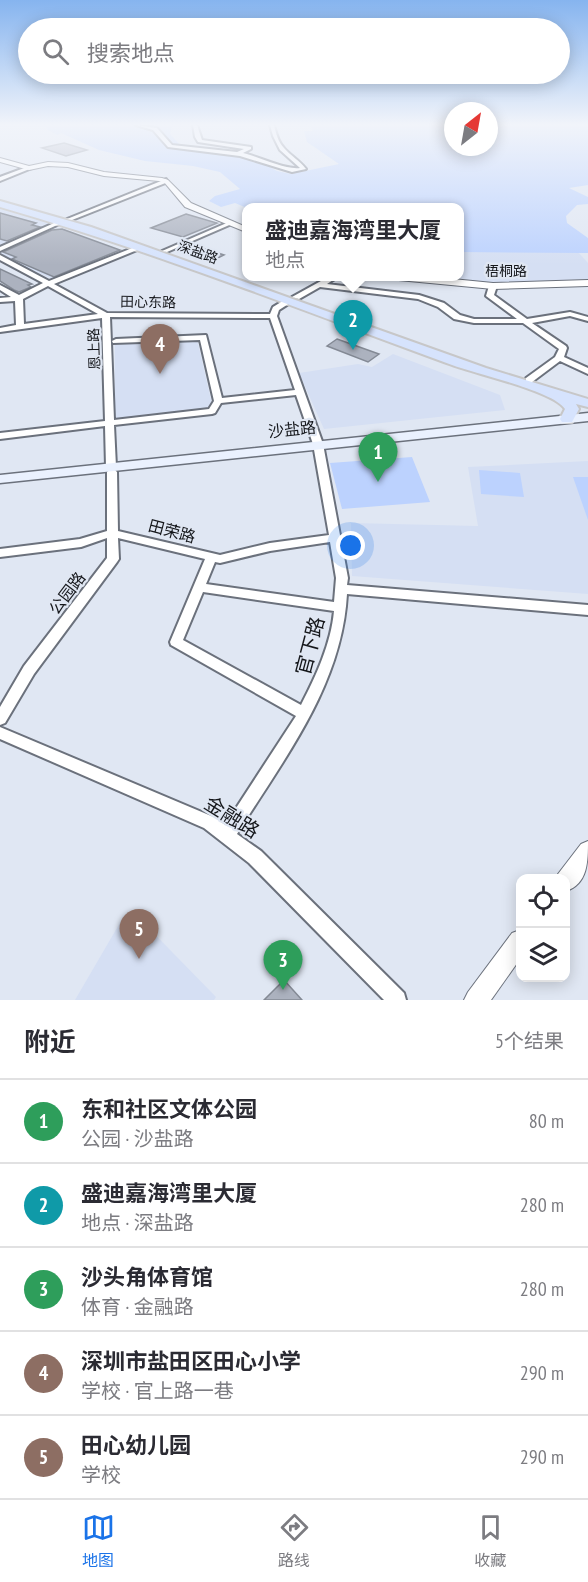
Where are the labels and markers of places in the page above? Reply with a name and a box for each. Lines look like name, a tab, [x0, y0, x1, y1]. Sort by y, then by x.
pin: 2	[334, 300, 372, 350]
pin: 4	[140, 324, 180, 374]
pin: 1	[358, 432, 398, 482]
pin: 5	[120, 910, 158, 959]
pin: 3	[264, 940, 302, 990]

